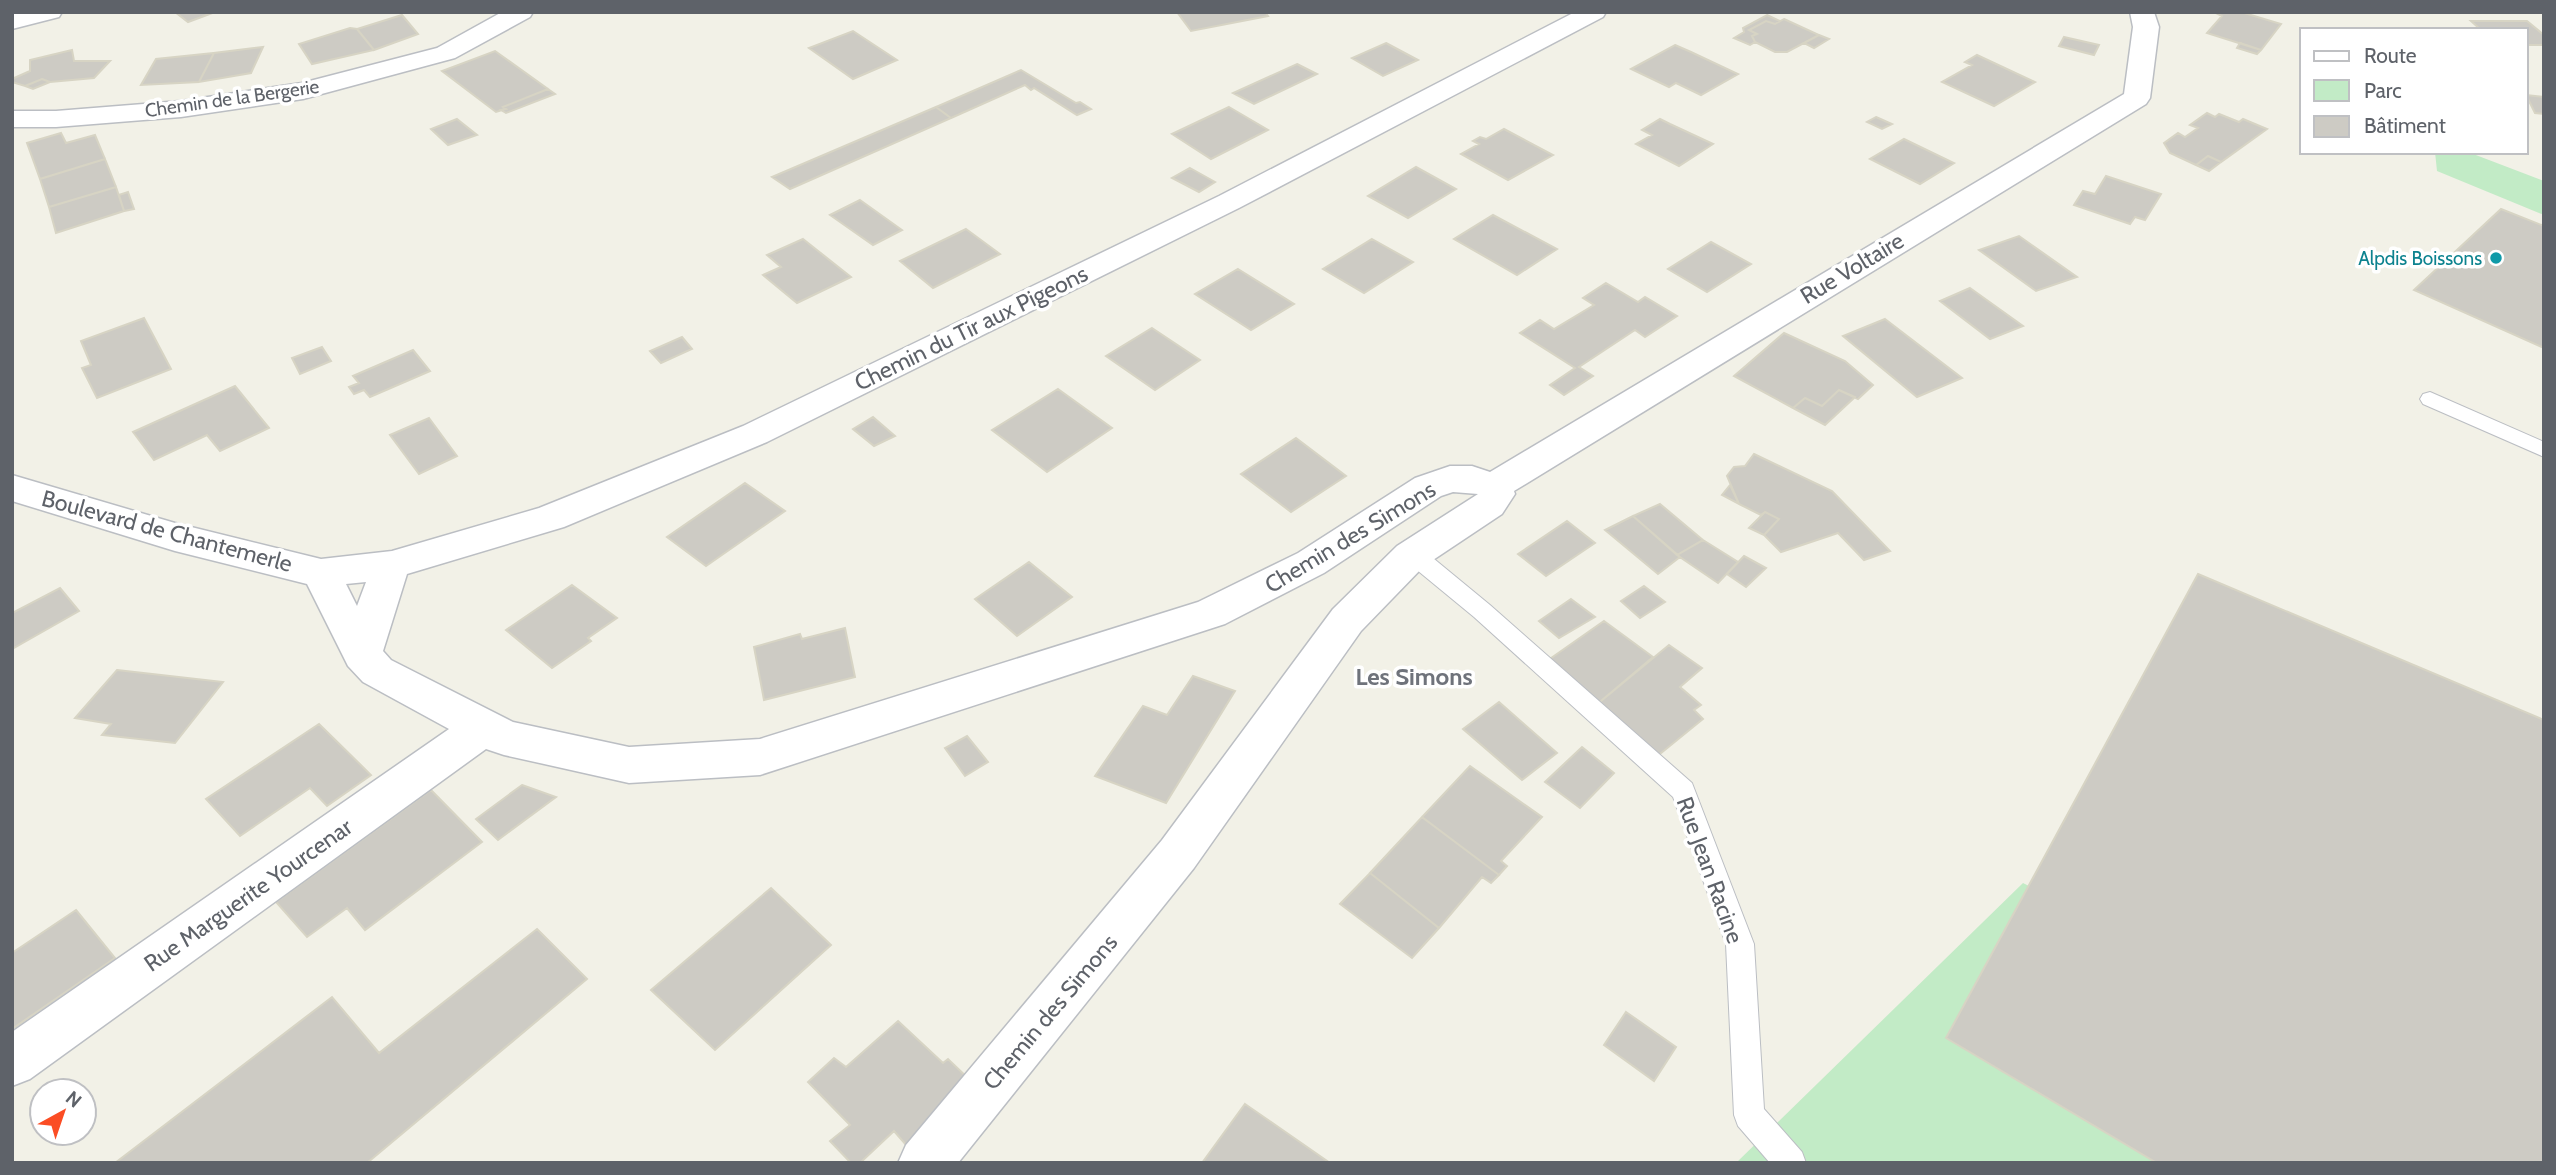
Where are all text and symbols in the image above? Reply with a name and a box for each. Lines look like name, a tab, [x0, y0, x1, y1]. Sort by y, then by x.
legend	[2300, 28, 2528, 154]
text: Route	[2364, 43, 2417, 68]
street label: Chemin de la Bergerie	[143, 75, 321, 122]
text: Parc	[2364, 78, 2402, 103]
text: Bâtiment	[2364, 113, 2446, 138]
street label: Rue Voltaire	[1795, 226, 1909, 310]
place label: Alpdis Boissons	[2358, 247, 2482, 270]
marker: Alpdis Boissons	[2488, 250, 2504, 266]
street label: Chemin du Tir aux Pigeons	[850, 259, 1092, 397]
street label: Chemin des Simons	[1260, 475, 1440, 599]
street label: Boulevard de Chantemerle	[39, 484, 296, 578]
district label: Les Simons	[1355, 662, 1473, 691]
street label: Rue Jean Racine	[1671, 793, 1750, 947]
street label: Rue Marguerite Yourcenar	[139, 812, 358, 977]
street label: Chemin des Simons	[977, 929, 1123, 1095]
north arrow	[28, 1077, 98, 1147]
text: N	[61, 1086, 86, 1112]

